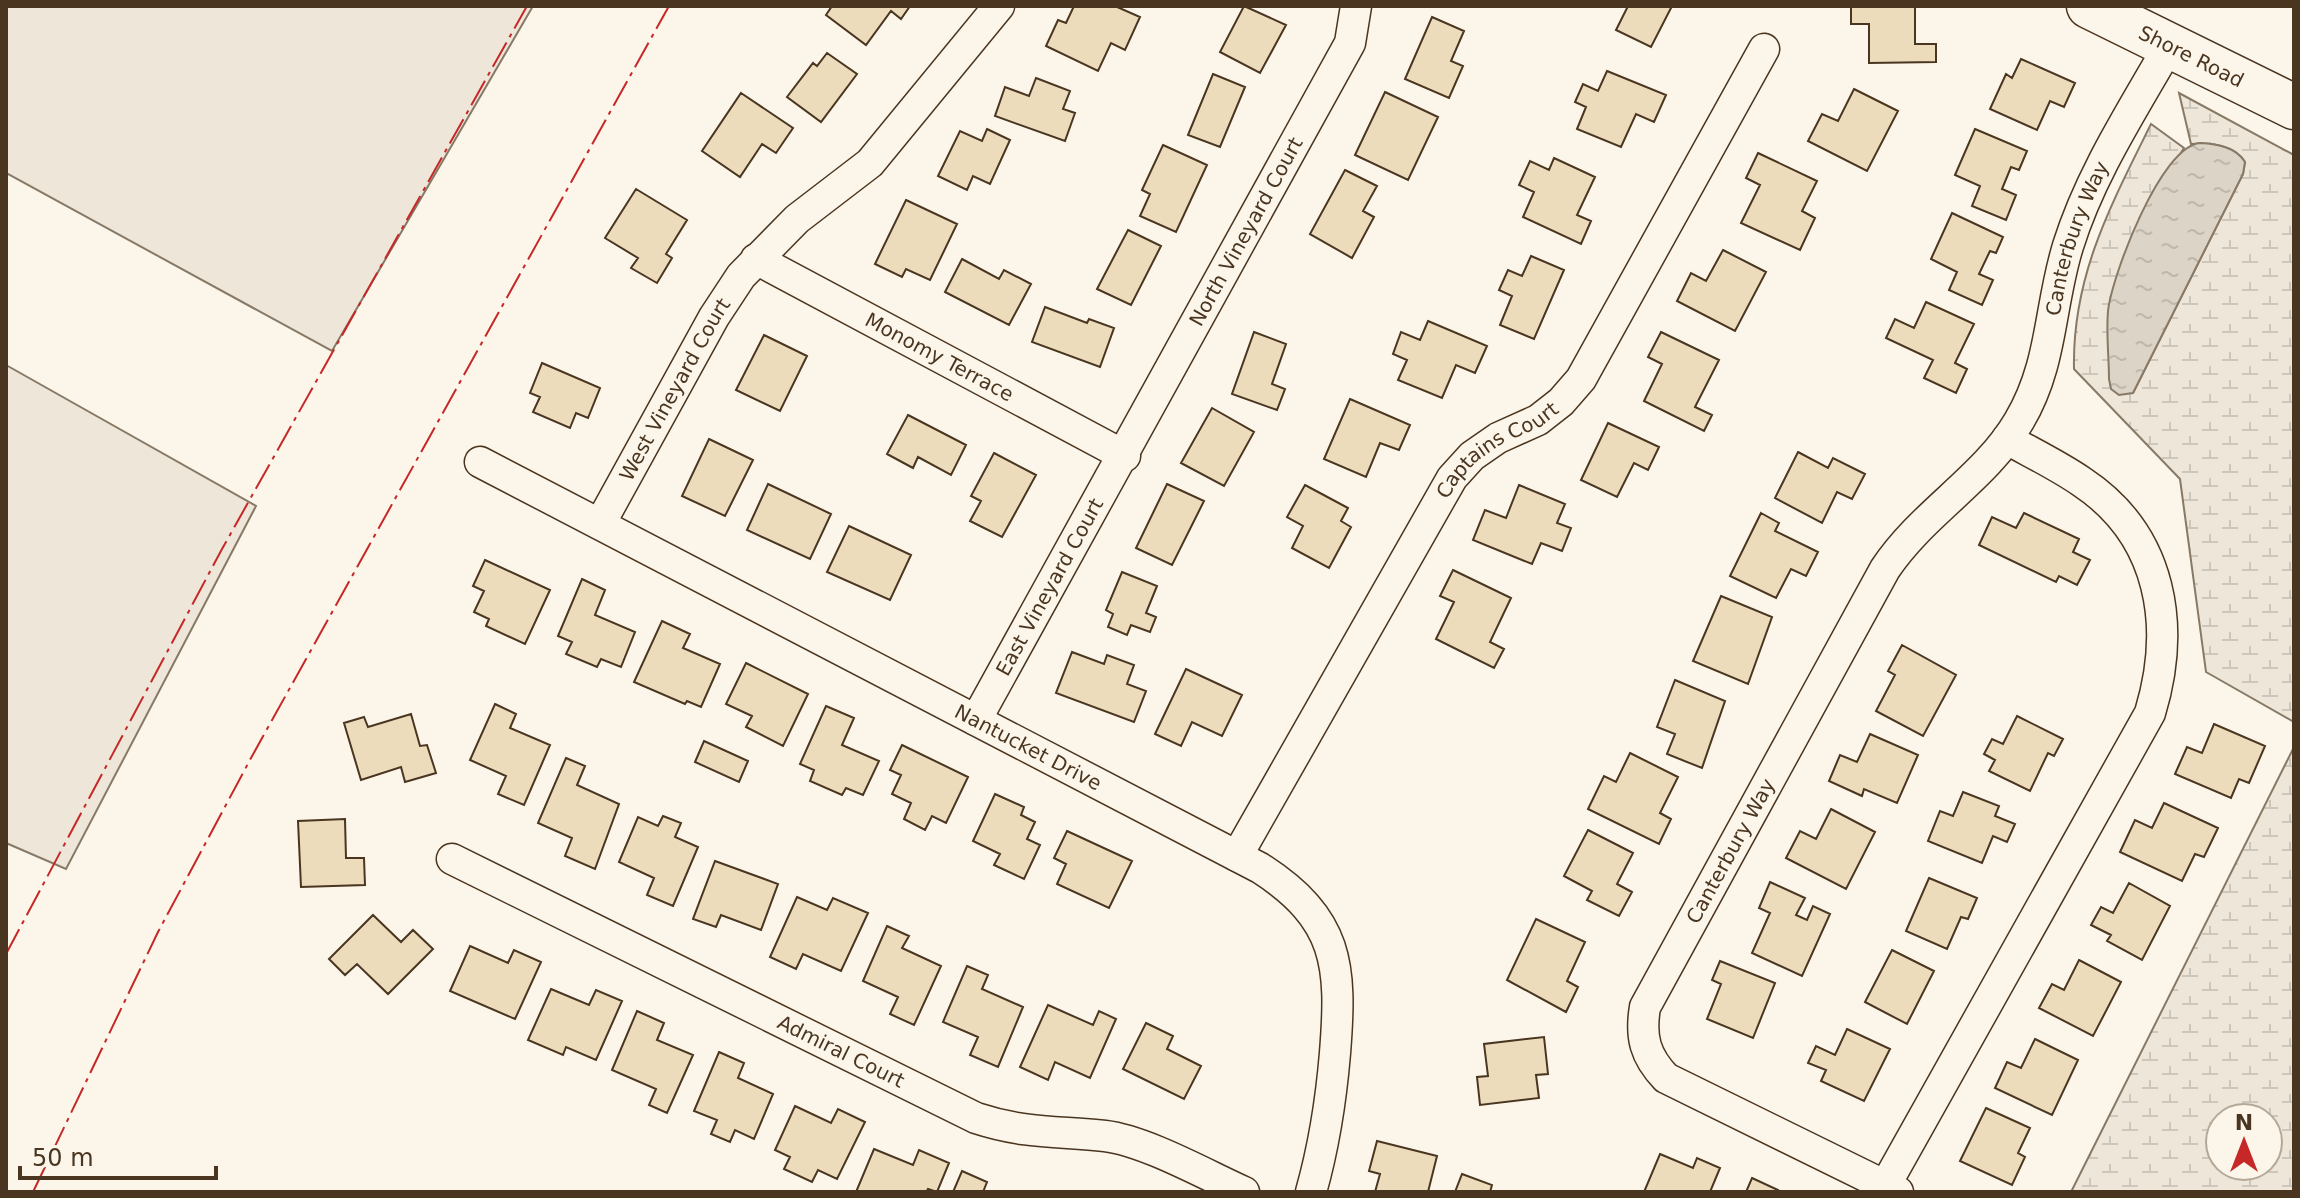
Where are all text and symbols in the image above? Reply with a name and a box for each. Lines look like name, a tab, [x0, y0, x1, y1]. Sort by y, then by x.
street label: Shore Road	[2135, 20, 2248, 92]
street label: North Vineyard Court	[1184, 133, 1308, 330]
street label: Canterbury Way	[2041, 157, 2114, 318]
street label: West Vineyard Court	[614, 293, 735, 485]
street label: Monomy Terrace	[861, 308, 1018, 406]
street label: Captains Court	[1431, 397, 1563, 503]
street label: East Vineyard Court	[991, 494, 1108, 680]
street label: Nantucket Drive	[951, 699, 1106, 795]
street label: Canterbury Way	[1681, 774, 1780, 928]
street label: Admiral Court	[774, 1010, 909, 1093]
north arrow	[2204, 1102, 2284, 1182]
text: N	[2235, 1110, 2253, 1135]
scale bar	[20, 1130, 216, 1180]
text: 50 m	[32, 1144, 94, 1172]

